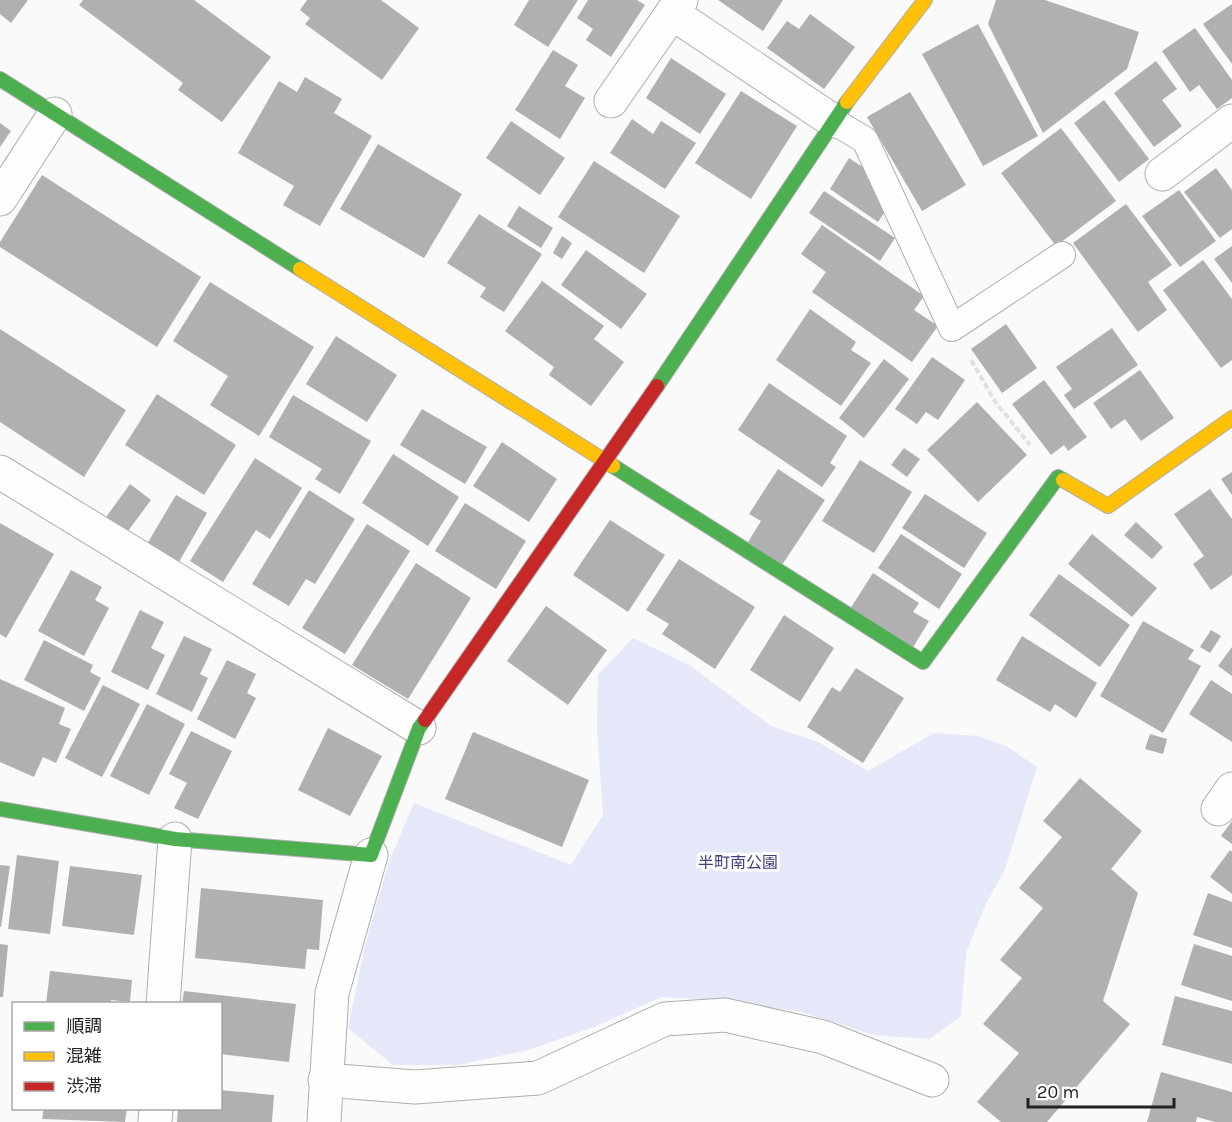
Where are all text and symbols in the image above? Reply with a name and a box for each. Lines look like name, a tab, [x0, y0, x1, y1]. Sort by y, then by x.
park label: 半町南公園	[698, 853, 778, 872]
legend	[12, 1002, 222, 1110]
text: 順調	[66, 1015, 102, 1037]
text: 混雑	[66, 1045, 102, 1067]
scale bar	[1028, 1071, 1174, 1109]
text: 渋滞	[66, 1075, 102, 1097]
text: 20 m	[1037, 1081, 1079, 1103]

